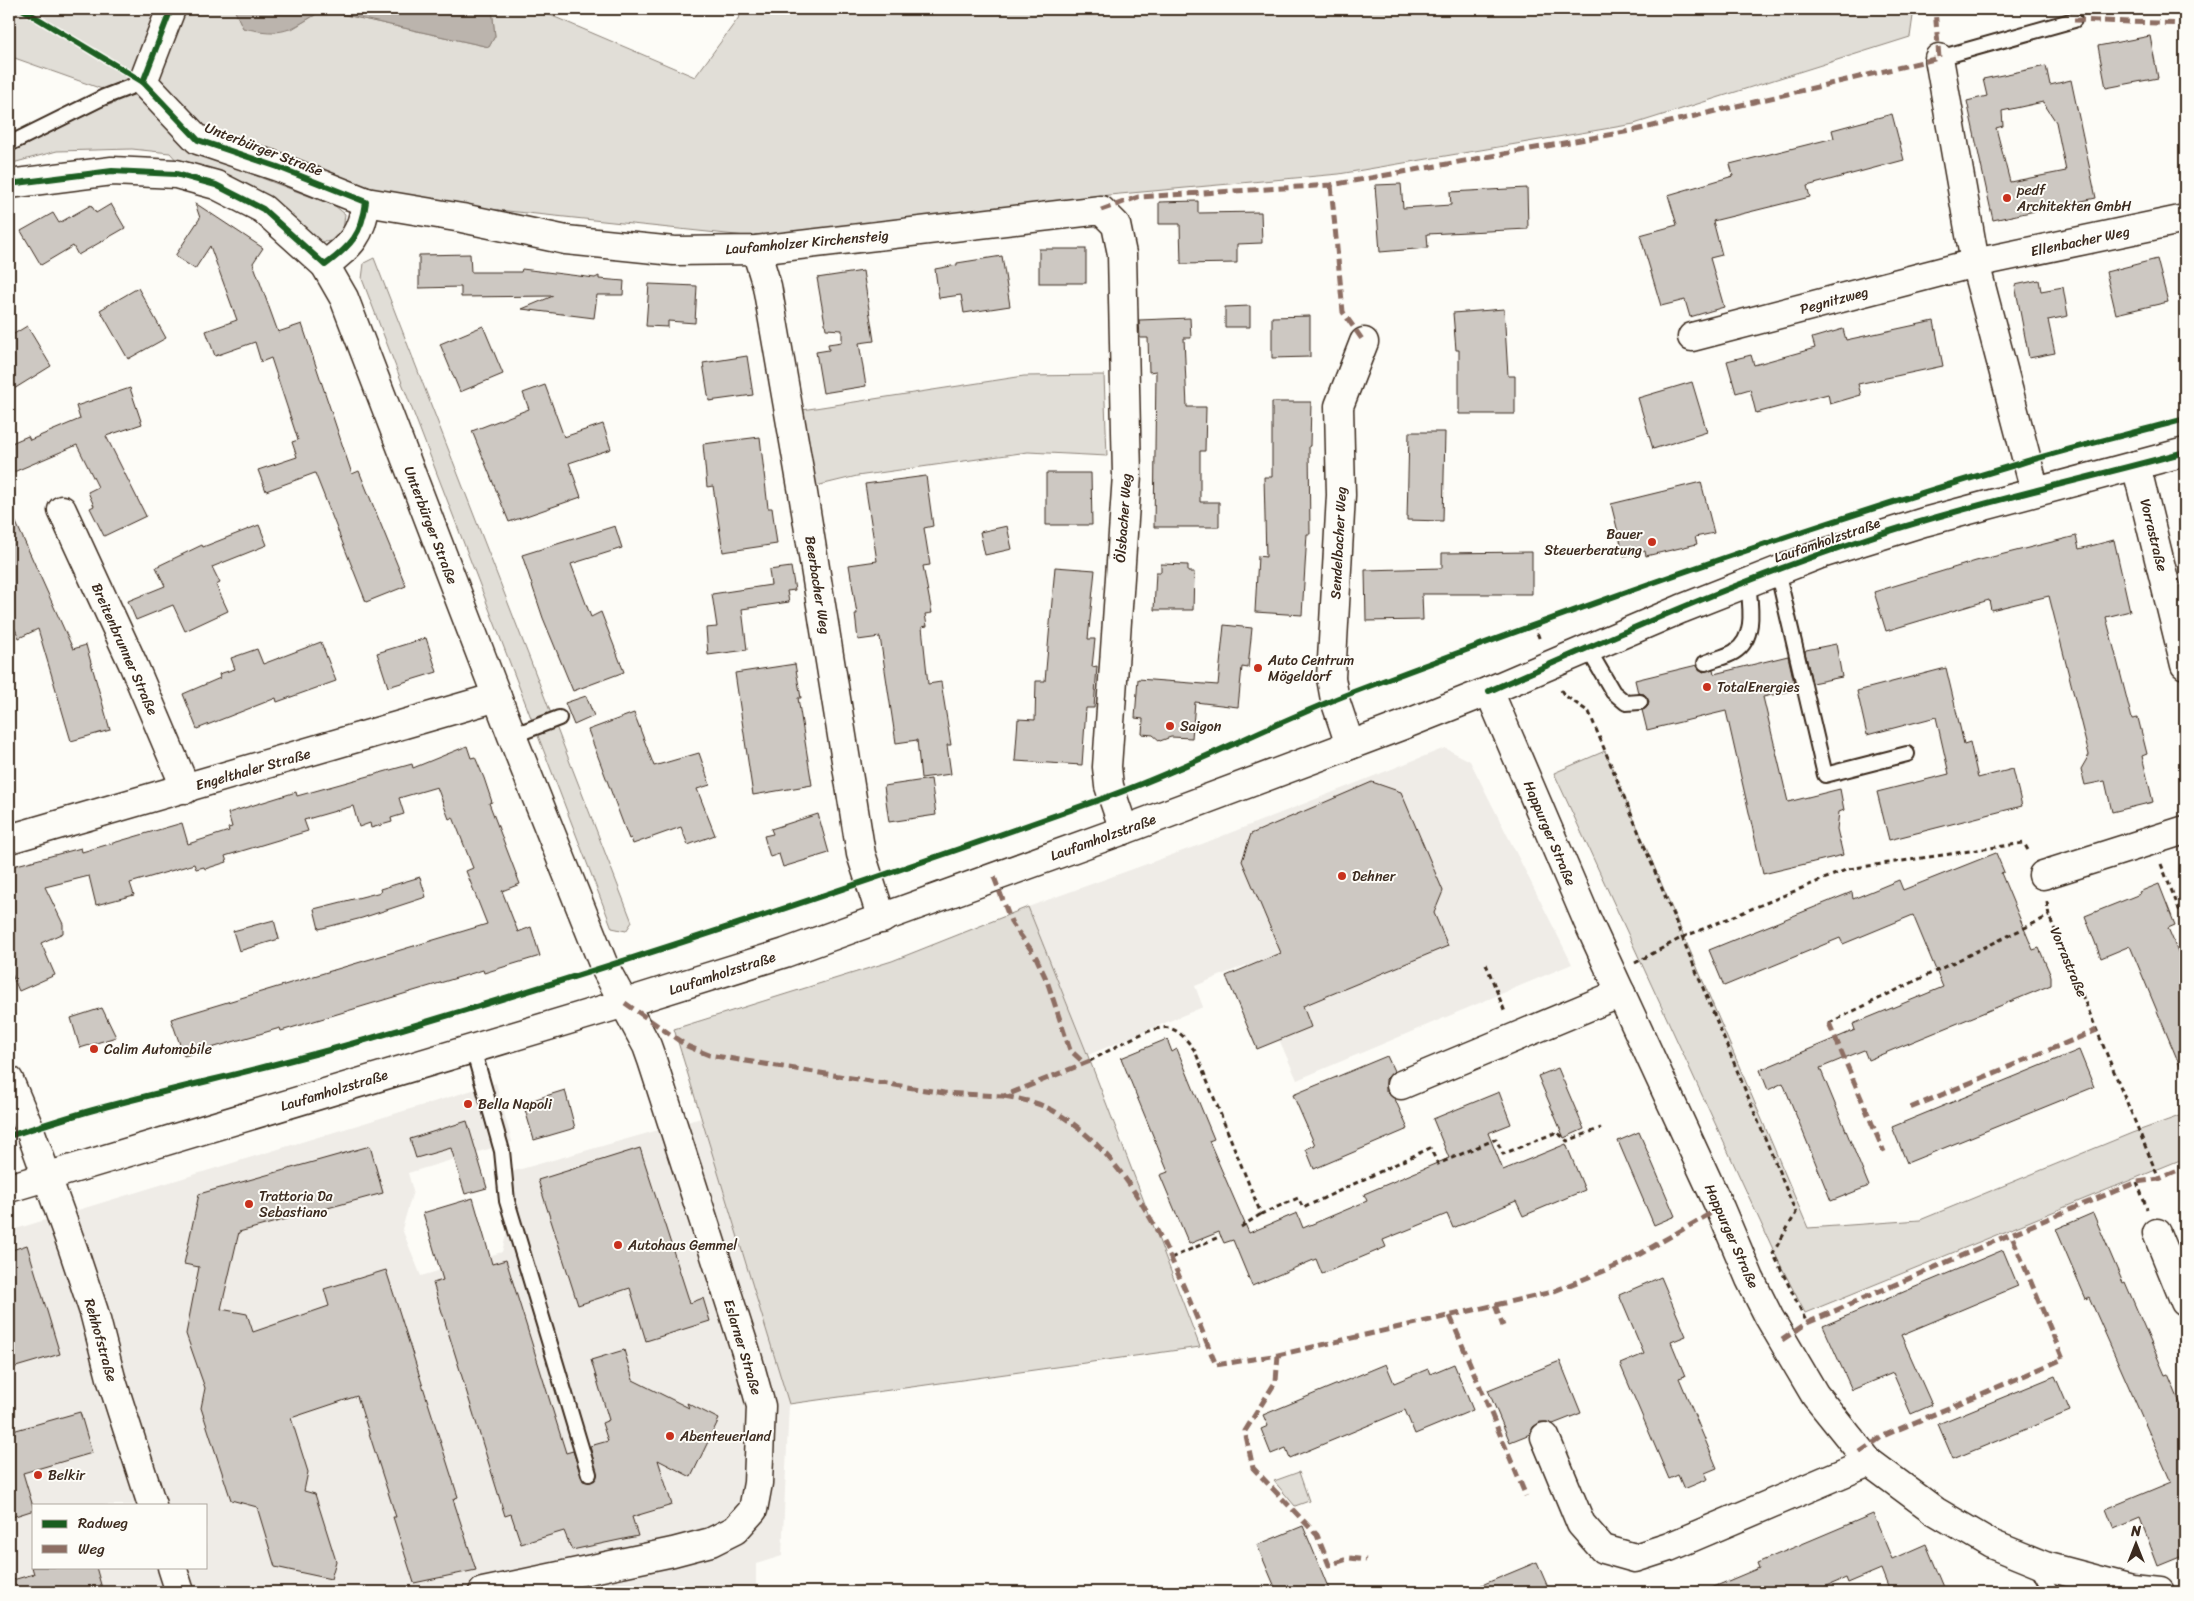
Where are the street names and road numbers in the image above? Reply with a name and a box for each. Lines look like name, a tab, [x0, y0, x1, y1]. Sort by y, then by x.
street label: Unterbürger Straße	[201, 115, 327, 184]
street label: Ellenbacher Weg	[2028, 219, 2132, 264]
street label: Laufamholzer Kirchensteig	[724, 223, 890, 262]
street label: Pegnitzweg	[1797, 279, 1871, 322]
street label: Unterbürger Straße	[396, 462, 465, 588]
street label: Ölsbacher Weg	[1108, 473, 1139, 564]
street label: Sendelbacher Weg	[1323, 486, 1354, 600]
street label: Vorrastraße	[2132, 496, 2175, 574]
street label: Laufamholzstraße	[1771, 510, 1884, 570]
street label: Beerbacher Weg	[797, 534, 838, 636]
street label: Breitenbrunner Straße	[84, 579, 165, 720]
street label: Engelthaler Straße	[193, 741, 314, 798]
street label: Happurger Straße	[1516, 777, 1583, 890]
street label: Laufamholzstraße	[1047, 807, 1160, 868]
street label: Vorrastraße	[2043, 923, 2095, 1001]
street label: Laufamholzstraße	[665, 944, 779, 1003]
street label: Laufamholzstraße	[277, 1062, 391, 1119]
street label: Happurger Straße	[1697, 1180, 1766, 1293]
street label: Rehhofstraße	[77, 1295, 124, 1385]
street label: Eslarner Straße	[716, 1296, 769, 1398]

